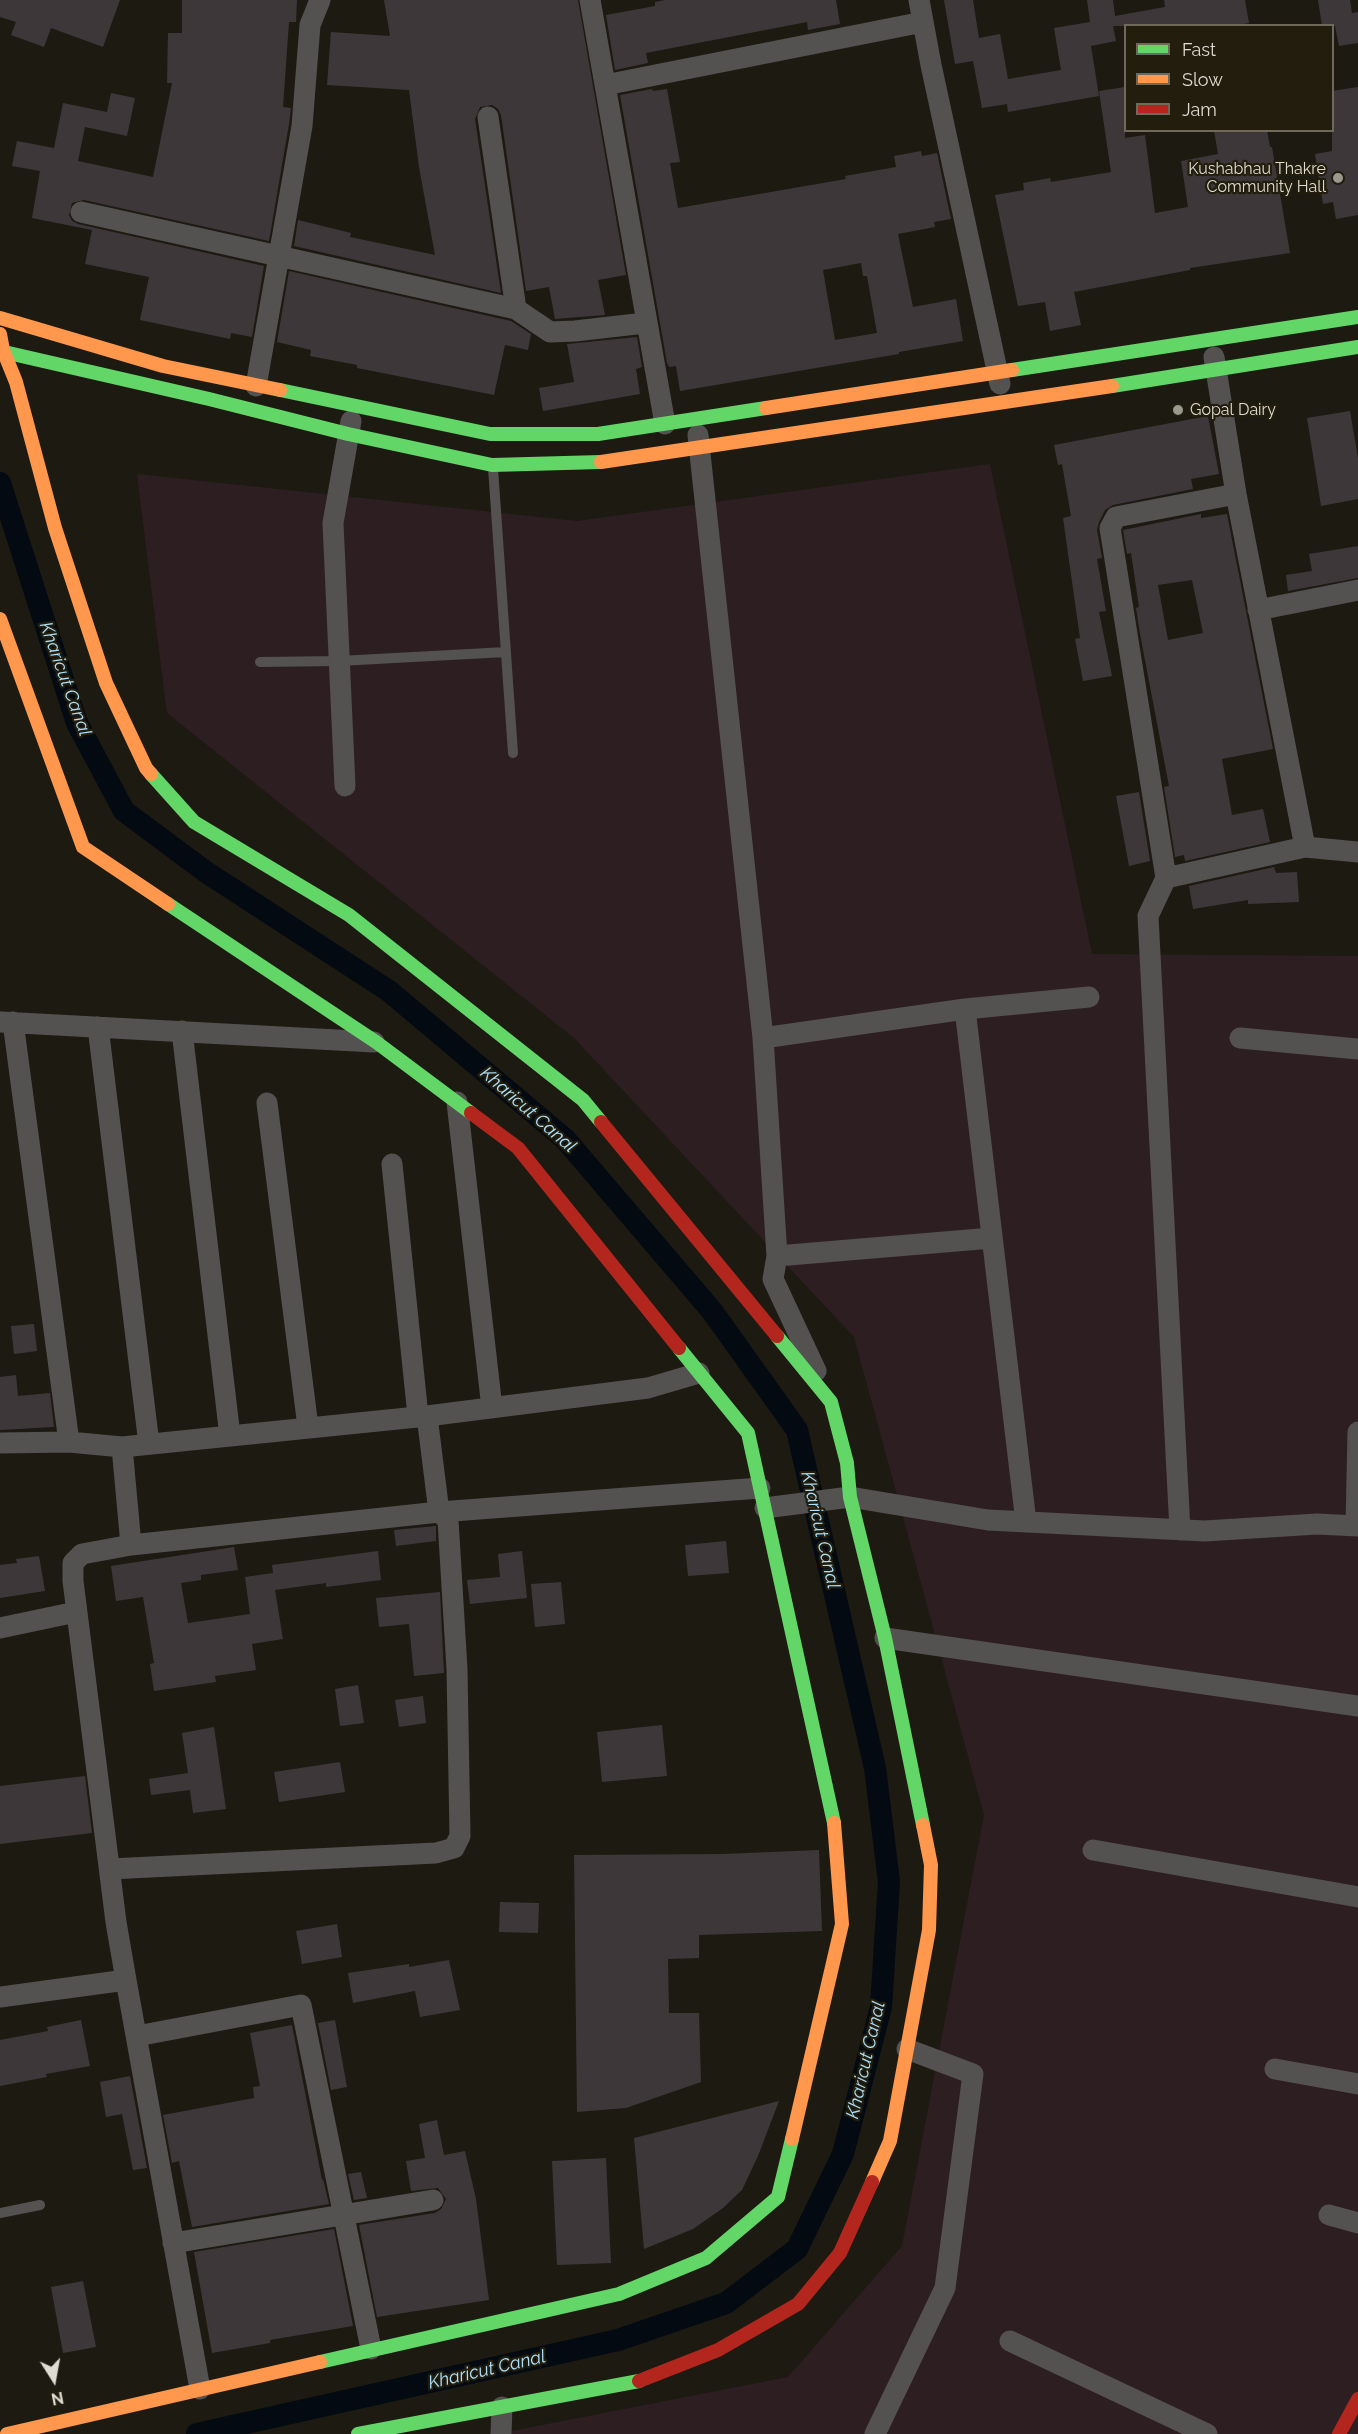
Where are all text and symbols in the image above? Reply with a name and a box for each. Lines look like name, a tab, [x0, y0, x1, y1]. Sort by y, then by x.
legend	[1124, 24, 1334, 132]
text: Fast	[1182, 39, 1216, 60]
text: Slow	[1182, 69, 1223, 90]
text: Jam	[1182, 99, 1217, 120]
place label: Kushabhau Thakre Community Hall	[1188, 159, 1326, 197]
marker: Kushabhau Thakre Community Hall	[1331, 171, 1345, 185]
place label: Gopal Dairy	[1190, 400, 1276, 420]
marker: Gopal Dairy	[1171, 403, 1185, 417]
water label: Kharicut Canal	[34, 619, 96, 739]
water label: Kharicut Canal	[476, 1062, 580, 1158]
water label: Kharicut Canal	[796, 1469, 844, 1591]
water label: Kharicut Canal	[842, 1999, 890, 2121]
water label: Kharicut Canal	[426, 2346, 548, 2394]
north arrow	[24, 2350, 84, 2410]
text: N	[50, 2388, 65, 2409]

